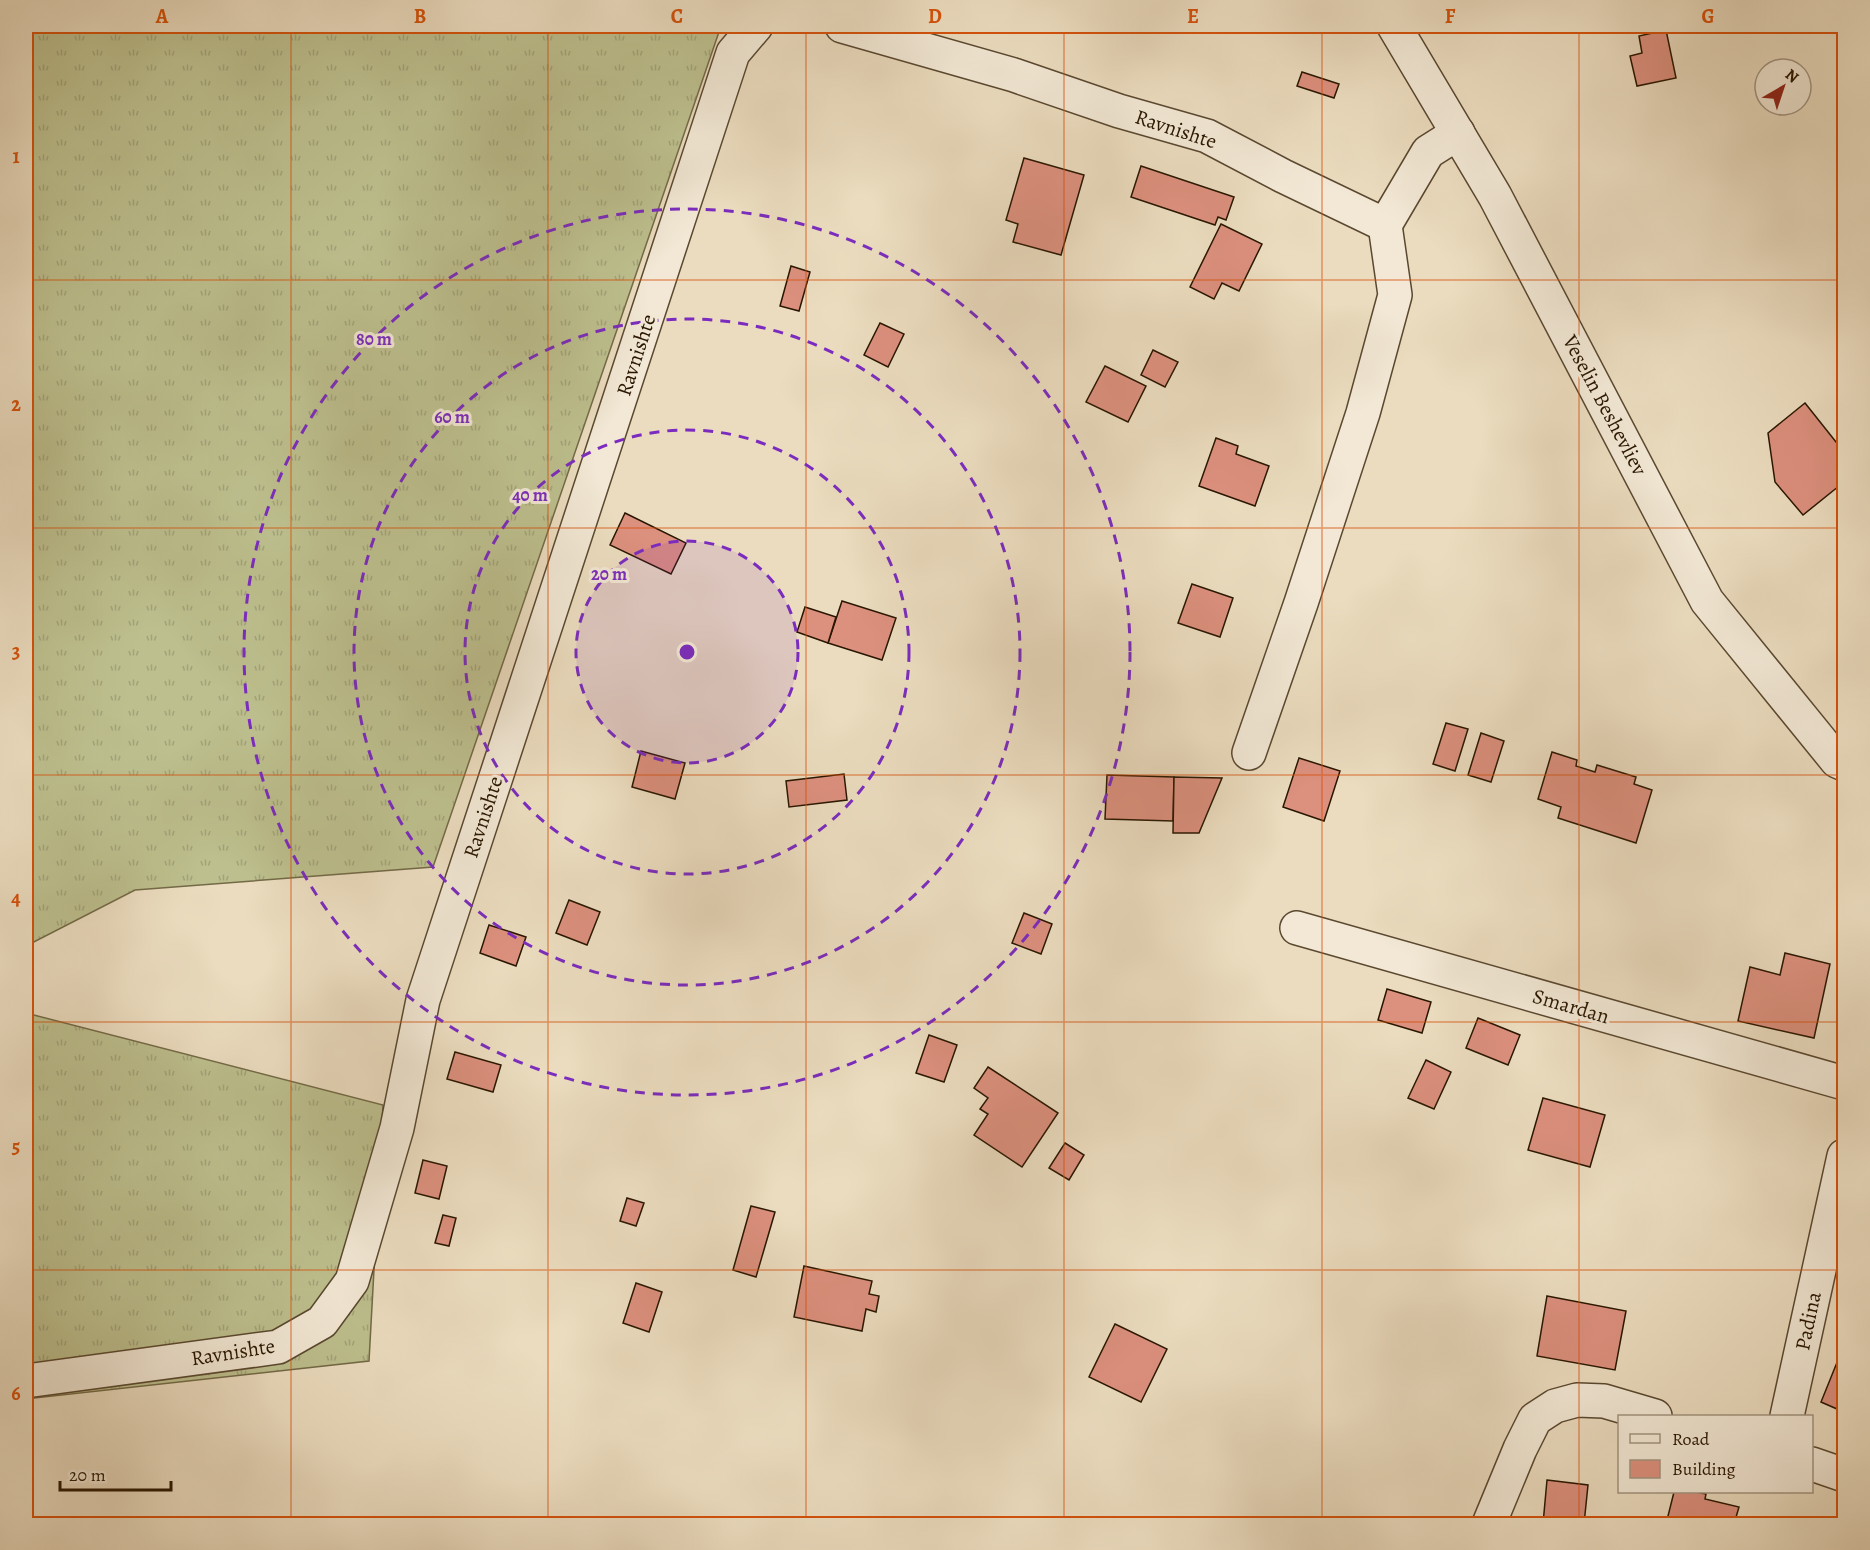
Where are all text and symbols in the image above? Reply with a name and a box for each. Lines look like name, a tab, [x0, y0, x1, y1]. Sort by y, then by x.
text: A	[155, 3, 169, 30]
text: B	[414, 3, 426, 30]
text: C	[671, 3, 683, 30]
text: D	[928, 3, 942, 30]
text: E	[1187, 3, 1199, 30]
text: F	[1445, 3, 1456, 30]
text: G	[1701, 3, 1715, 30]
north arrow	[1753, 57, 1813, 117]
text: N	[1780, 64, 1804, 89]
street label: Ravnishte	[1131, 103, 1221, 155]
text: 1	[12, 143, 20, 170]
street label: Ravnishte	[610, 310, 662, 400]
text: 80 m	[356, 327, 392, 351]
street label: Veselin Beshevliev	[1556, 329, 1654, 481]
text: 2	[11, 391, 21, 418]
text: 60 m	[434, 405, 470, 429]
text: 40 m	[512, 483, 548, 507]
text: 20 m	[591, 562, 627, 586]
text: 3	[12, 638, 20, 665]
centre of rings	[677, 642, 697, 662]
street label: Ravnishte	[457, 772, 509, 862]
text: 4	[11, 885, 21, 912]
street label: Smardan	[1529, 982, 1613, 1030]
text: 5	[12, 1133, 20, 1160]
street label: Padina	[1788, 1289, 1828, 1353]
street label: Ravnishte	[189, 1332, 277, 1372]
text: 6	[11, 1380, 21, 1407]
legend	[1618, 1415, 1813, 1493]
text: Road	[1672, 1427, 1710, 1451]
scale bar	[60, 1454, 171, 1492]
text: Building	[1672, 1457, 1736, 1481]
text: 20 m	[69, 1463, 106, 1487]

